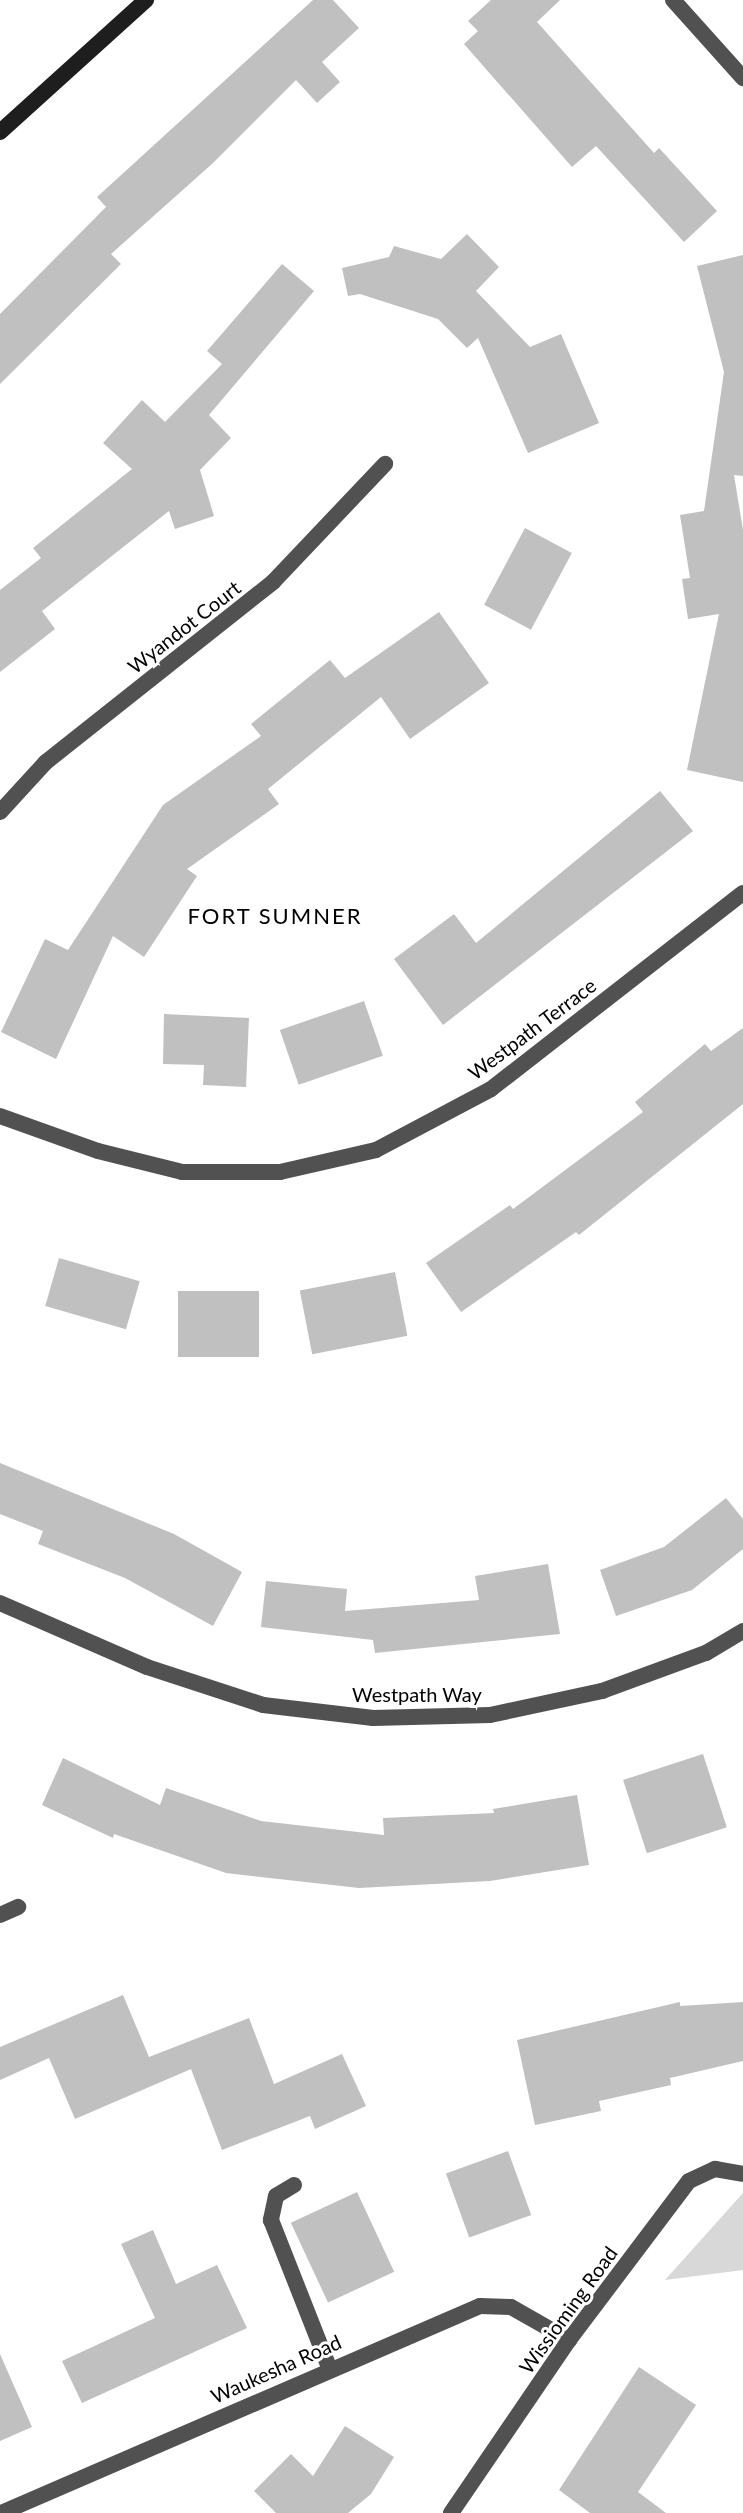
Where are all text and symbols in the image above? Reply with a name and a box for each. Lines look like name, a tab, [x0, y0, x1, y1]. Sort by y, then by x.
street label: Wyandot Court	[123, 576, 245, 678]
district label: FORT SUMNER	[187, 903, 363, 929]
street label: Westpath Terrace	[463, 973, 601, 1085]
street label: Westpath Way	[352, 1682, 482, 1706]
street label: Wissioming Road	[514, 2242, 622, 2378]
street label: Waukesha Road	[207, 2330, 345, 2408]

